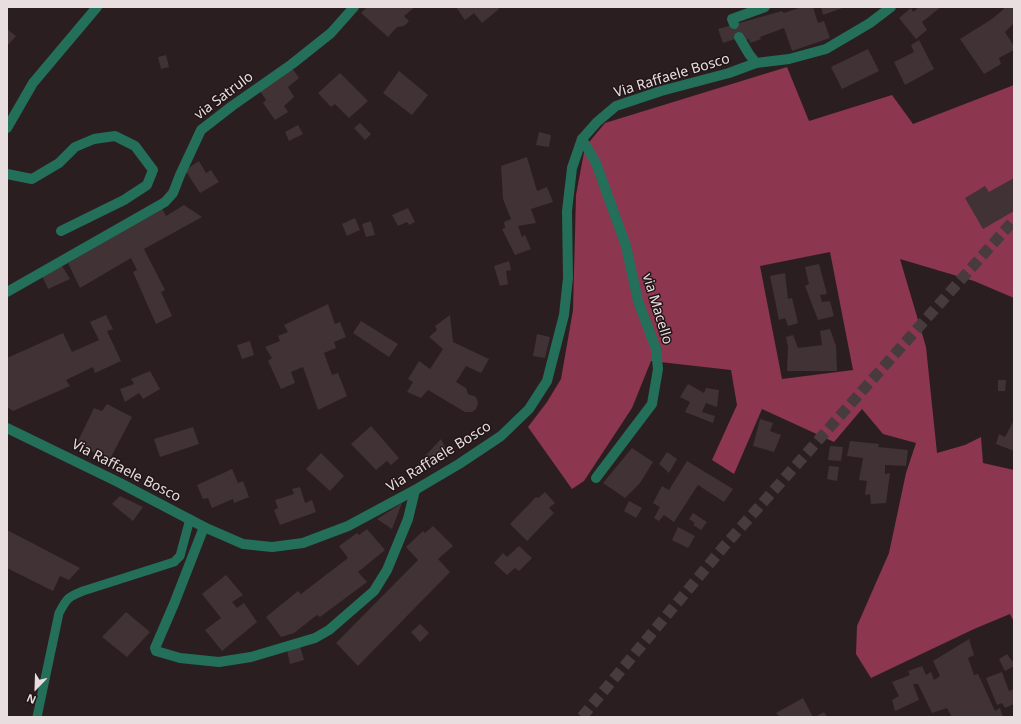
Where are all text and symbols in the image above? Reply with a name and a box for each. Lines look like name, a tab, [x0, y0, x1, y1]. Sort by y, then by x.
street label: Via Raffaele Bosco	[612, 50, 732, 102]
street label: via Satrulo	[191, 68, 257, 124]
street label: via Macello	[638, 272, 676, 346]
street label: Via Raffaele Bosco	[384, 418, 494, 496]
street label: Via Raffaele Bosco	[69, 436, 183, 506]
north arrow	[16, 668, 56, 708]
text: N	[24, 691, 38, 708]

